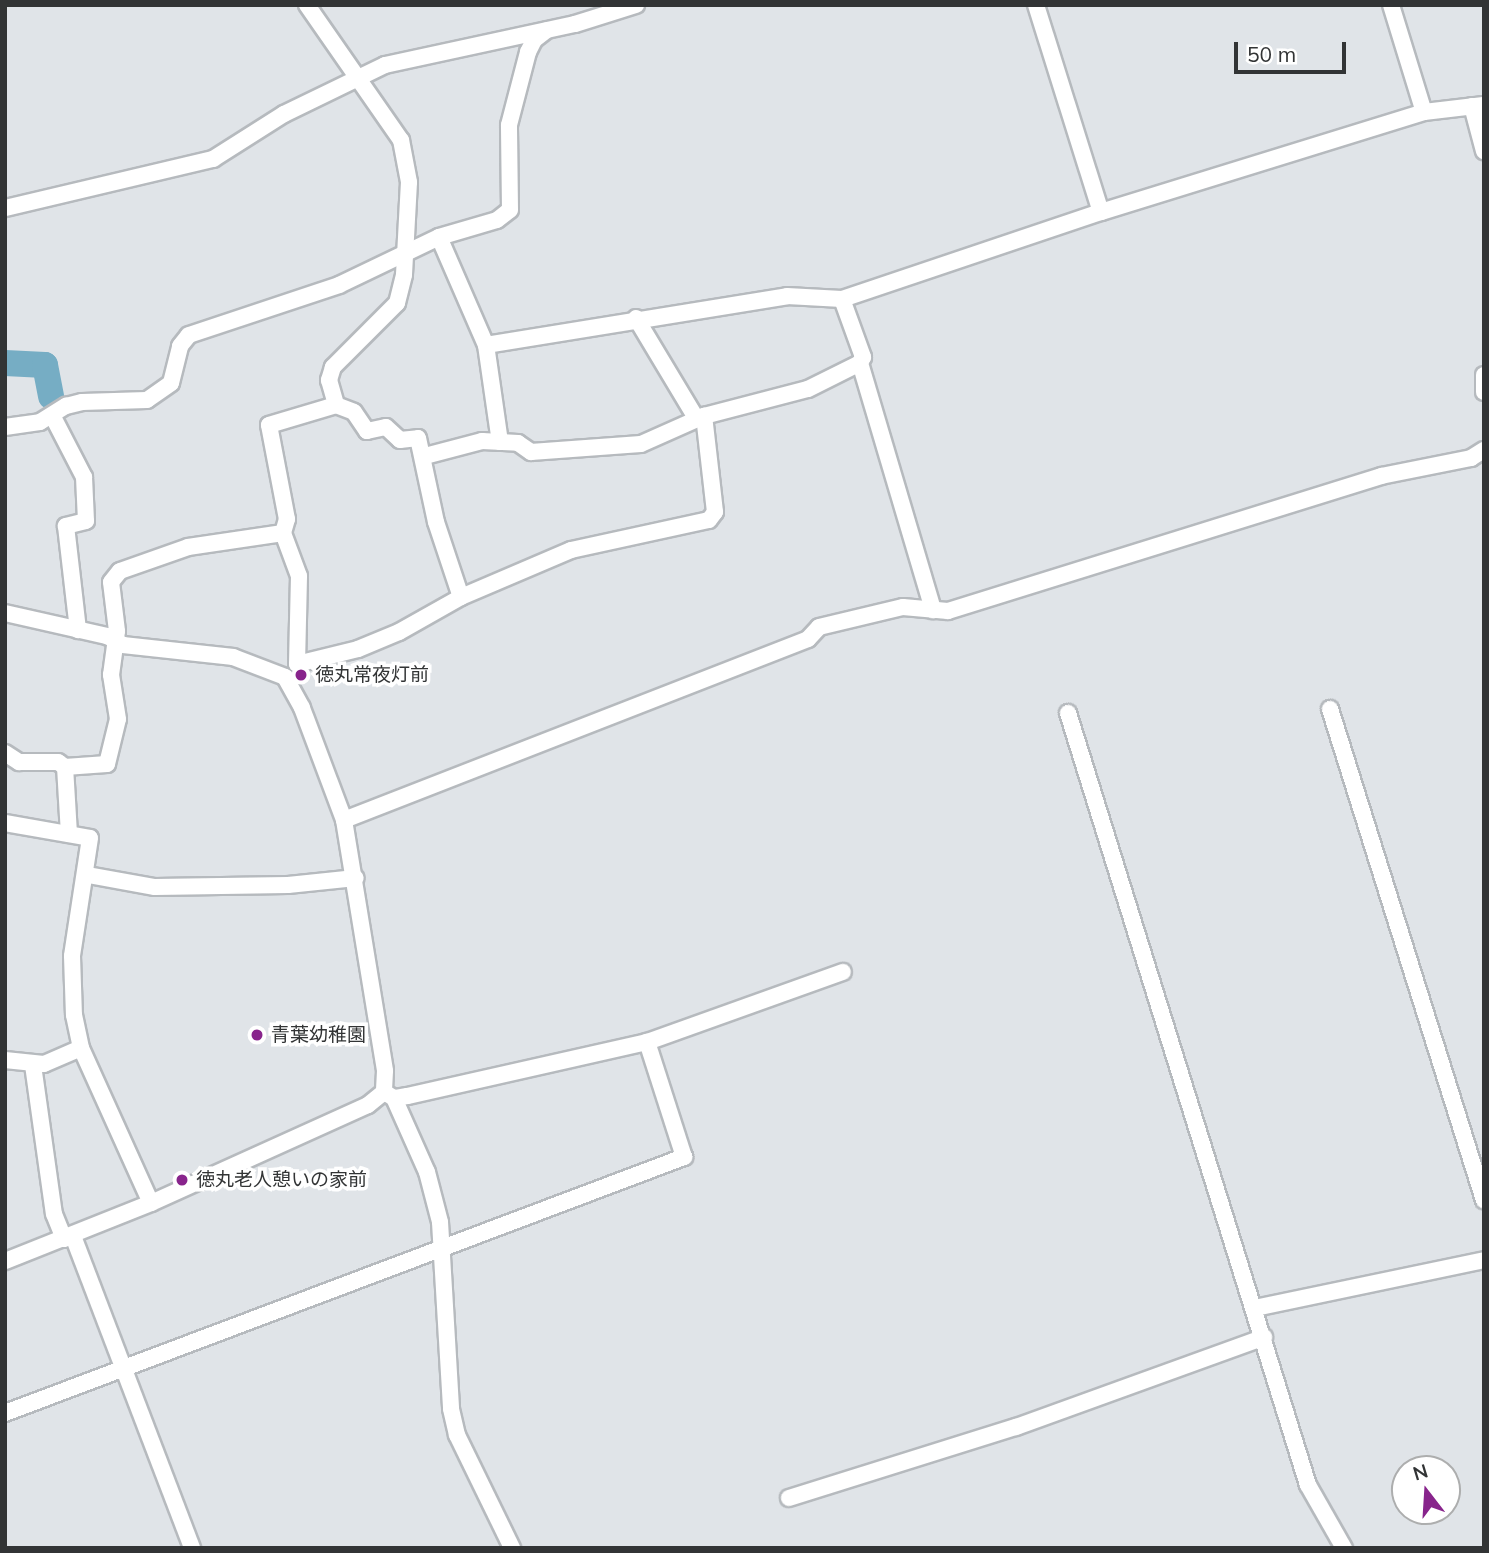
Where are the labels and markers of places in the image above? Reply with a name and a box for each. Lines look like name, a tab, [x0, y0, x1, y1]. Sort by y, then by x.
place label: 徳丸常夜灯前	[315, 664, 429, 686]
marker: 徳丸常夜灯前	[293, 667, 309, 683]
place label: 青葉幼稚園	[271, 1024, 366, 1046]
marker: 青葉幼稚園	[249, 1027, 265, 1043]
place label: 徳丸老人憩いの家前	[196, 1169, 367, 1191]
marker: 徳丸老人憩いの家前	[174, 1172, 190, 1188]

